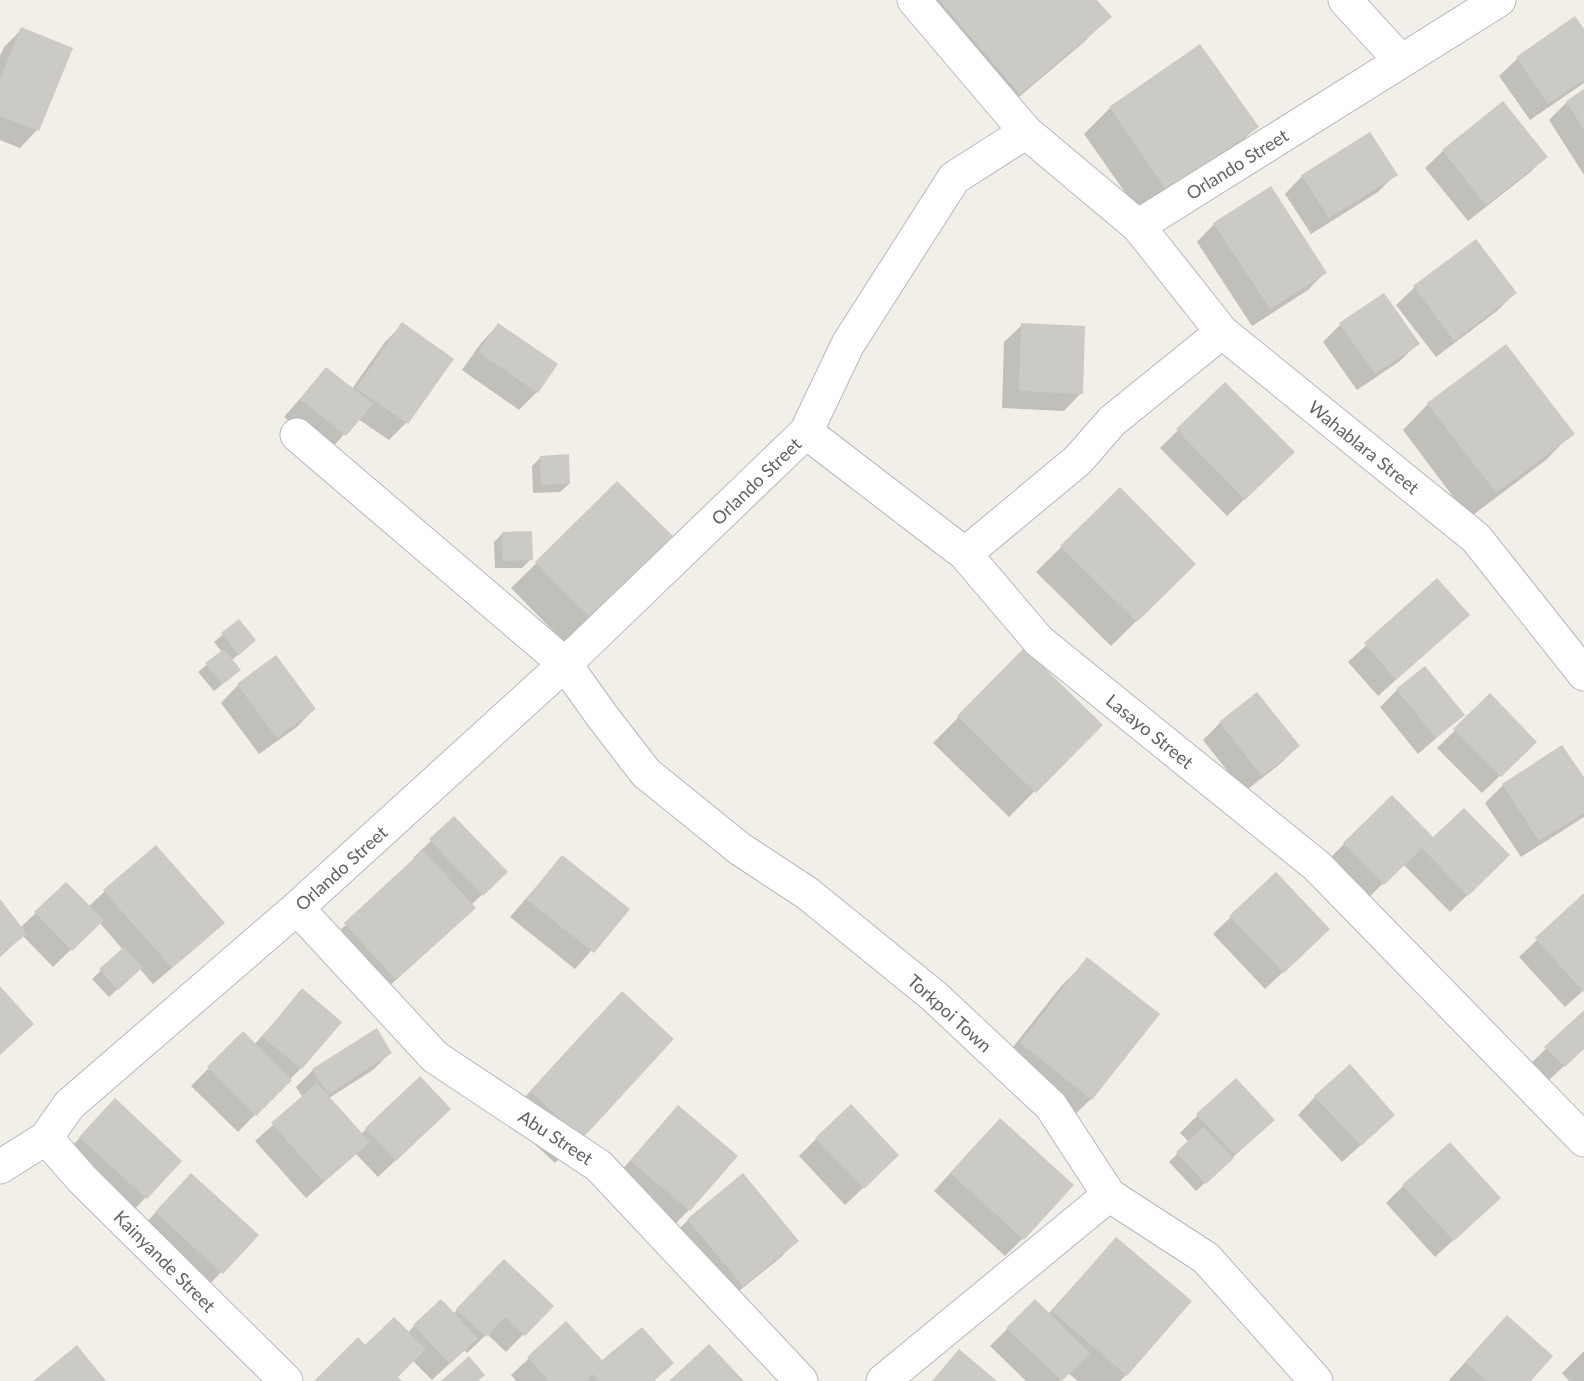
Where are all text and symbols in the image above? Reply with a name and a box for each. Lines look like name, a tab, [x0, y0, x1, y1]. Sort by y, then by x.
street label: Orlando Street	[1182, 124, 1293, 204]
street label: Wahablara Street	[1304, 396, 1424, 499]
street label: Orlando Street	[707, 432, 806, 529]
street label: Lasayo Street	[1102, 689, 1199, 773]
street label: Orlando Street	[290, 821, 392, 915]
street label: Torkpoi Town	[903, 969, 997, 1057]
street label: Abu Street	[515, 1105, 598, 1169]
street label: Kainyande Street	[110, 1206, 221, 1317]

